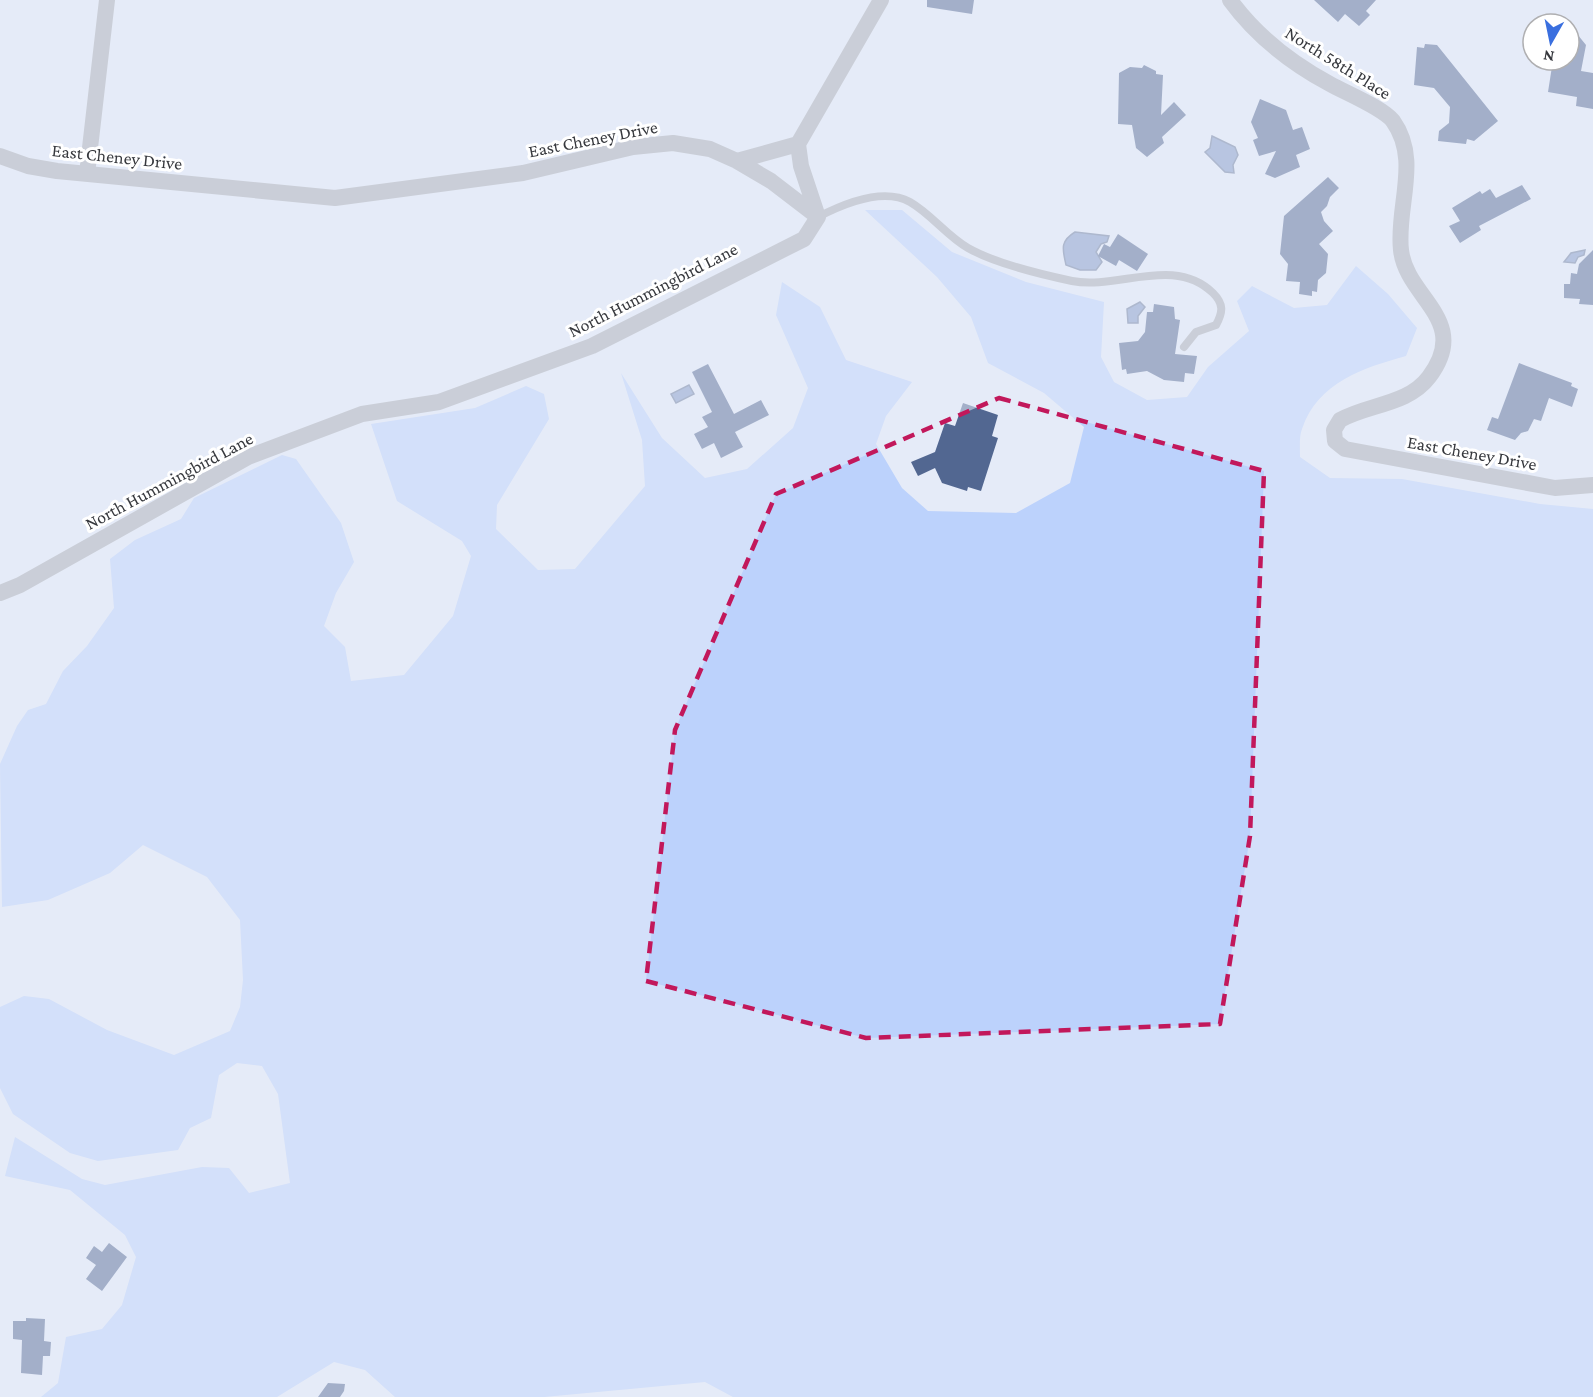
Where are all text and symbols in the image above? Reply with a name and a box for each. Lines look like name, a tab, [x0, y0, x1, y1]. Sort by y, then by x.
north arrow	[1521, 12, 1581, 72]
street label: North 58th Place	[1282, 23, 1394, 103]
text: N	[1542, 47, 1555, 66]
street label: East Cheney Drive	[527, 117, 659, 161]
street label: East Cheney Drive	[51, 140, 183, 174]
street label: North Hummingbird Lane	[565, 239, 741, 341]
street label: North Hummingbird Lane	[82, 428, 256, 534]
street label: East Cheney Drive	[1406, 432, 1538, 474]

